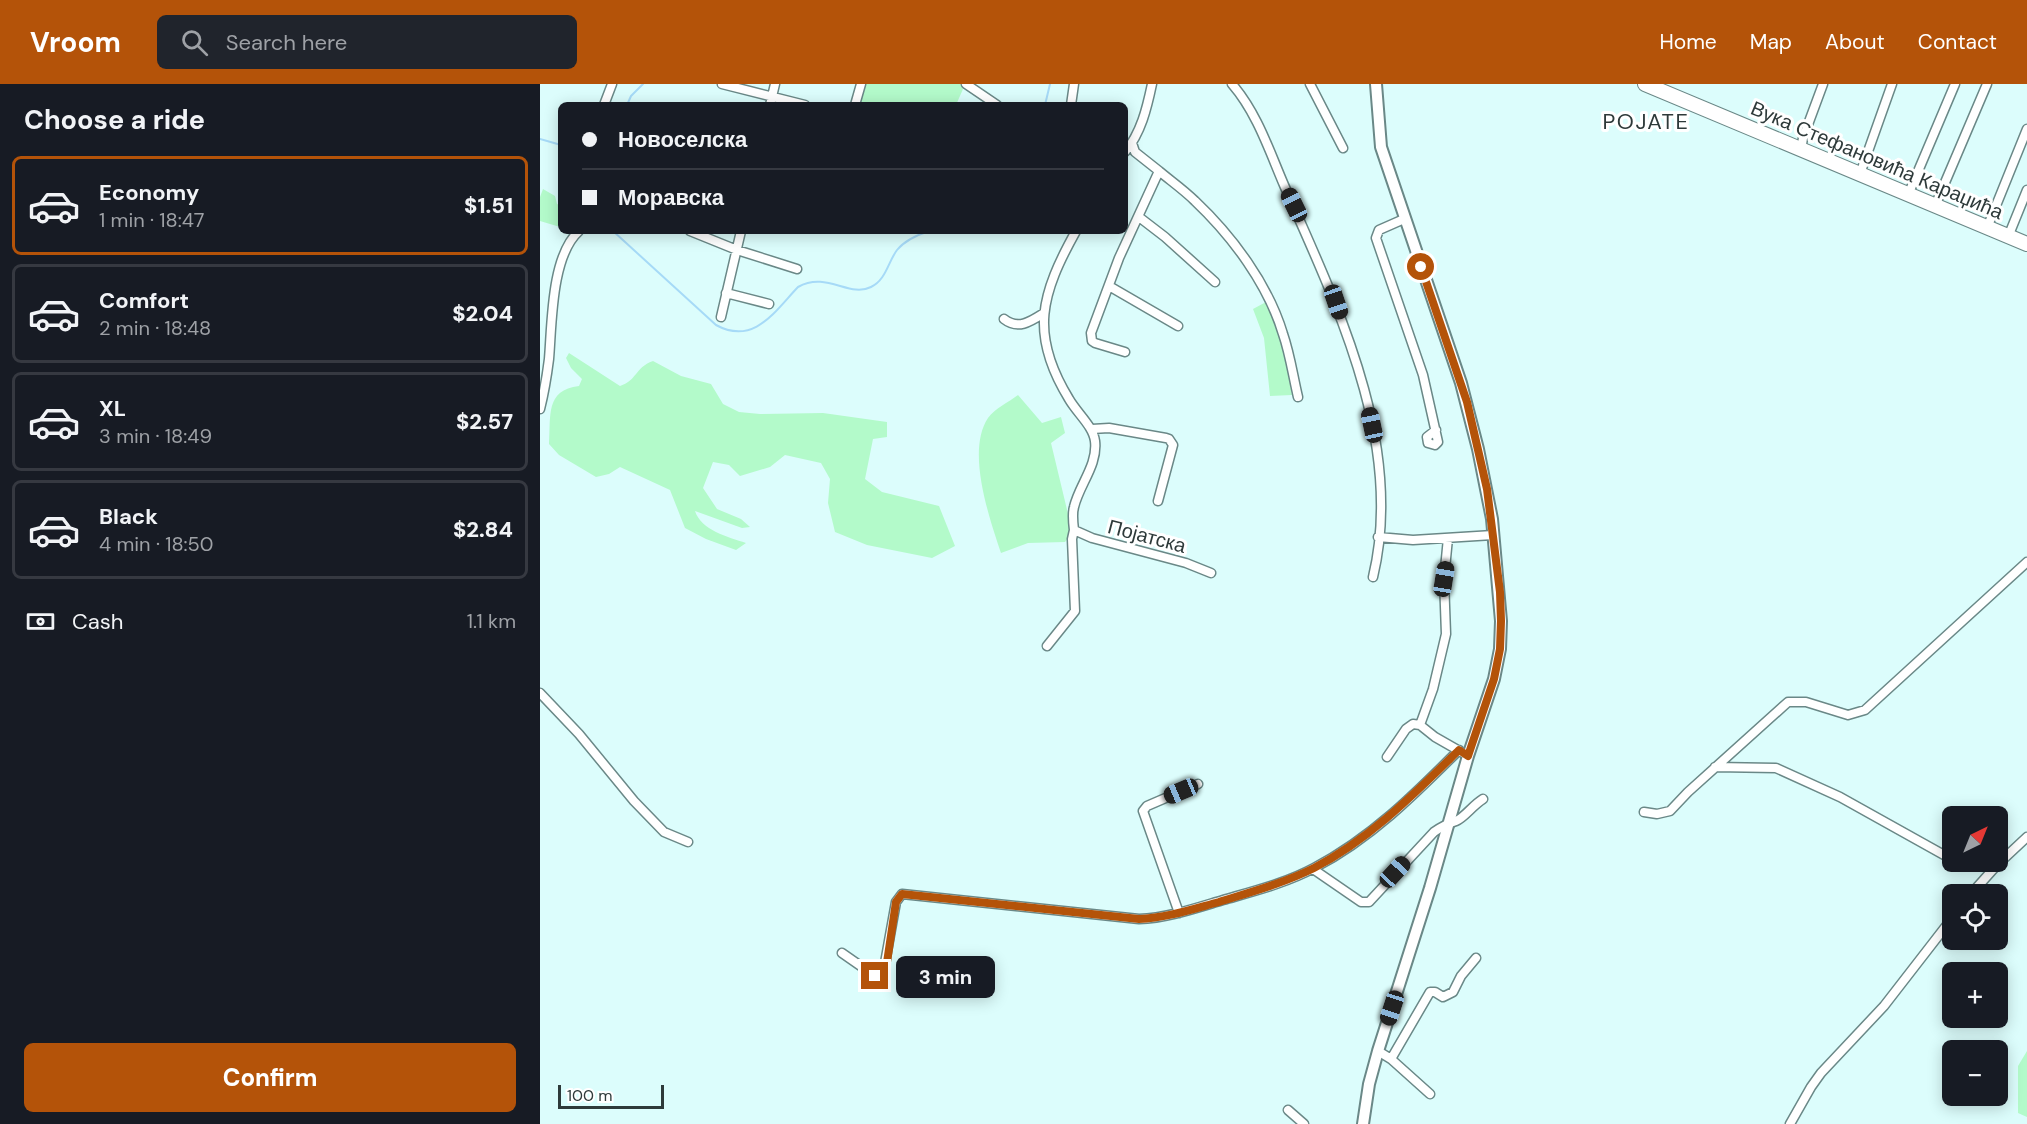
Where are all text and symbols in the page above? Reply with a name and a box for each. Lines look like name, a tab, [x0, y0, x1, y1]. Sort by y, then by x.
search box	[157, 15, 577, 69]
text: Vroom	[30, 24, 121, 61]
icon: search	[178, 26, 211, 59]
text: Search here	[226, 28, 347, 57]
text: Home	[1659, 28, 1717, 56]
text: Map	[1750, 28, 1792, 56]
text: About	[1825, 28, 1885, 56]
text: Contact	[1918, 28, 1997, 56]
street label: Вука Стефановића Караџића	[1747, 95, 2008, 225]
text: Choose a ride	[24, 102, 205, 137]
district label: POJATE	[1603, 107, 1689, 136]
text: Новоселска	[618, 125, 747, 154]
text: Economy	[99, 178, 199, 207]
icon: car	[27, 179, 81, 233]
text: Моравска	[618, 183, 724, 212]
car	[1278, 185, 1310, 225]
text: $1.51	[464, 191, 513, 220]
text: 1 min · 18:47	[99, 207, 205, 233]
route start	[1407, 253, 1434, 280]
car	[1322, 282, 1350, 322]
text: Comfort	[99, 286, 189, 315]
icon: car	[27, 287, 81, 341]
text: $2.04	[452, 299, 513, 328]
text: 2 min · 18:48	[99, 315, 211, 341]
text: XL	[99, 394, 126, 423]
icon: car	[27, 395, 81, 449]
car	[1359, 406, 1385, 444]
text: $2.57	[456, 407, 513, 436]
text: 3 min · 18:49	[99, 423, 212, 449]
text: Black	[99, 502, 158, 531]
icon: car	[27, 503, 81, 557]
street label: Појатска	[1105, 513, 1190, 559]
text: $2.84	[453, 515, 513, 544]
text: 4 min · 18:50	[99, 531, 213, 557]
car	[1432, 560, 1456, 598]
icon: cash	[24, 605, 57, 638]
text: Cash	[72, 607, 123, 636]
text: 1.1 km	[467, 608, 516, 634]
car	[1161, 776, 1201, 806]
north arrow	[1942, 806, 2008, 872]
map controls	[1942, 806, 2008, 1106]
car	[1376, 853, 1414, 891]
button: locate	[1942, 884, 2008, 950]
callout: 3 min	[896, 955, 995, 997]
route end	[861, 962, 888, 989]
button: +	[1942, 962, 2008, 1028]
text: 3 min	[919, 964, 972, 990]
car	[1378, 988, 1406, 1028]
button: −	[1942, 1040, 2008, 1106]
button: Confirm	[24, 1043, 516, 1112]
scale bar	[558, 1082, 664, 1110]
text: 100 m	[567, 1085, 612, 1106]

